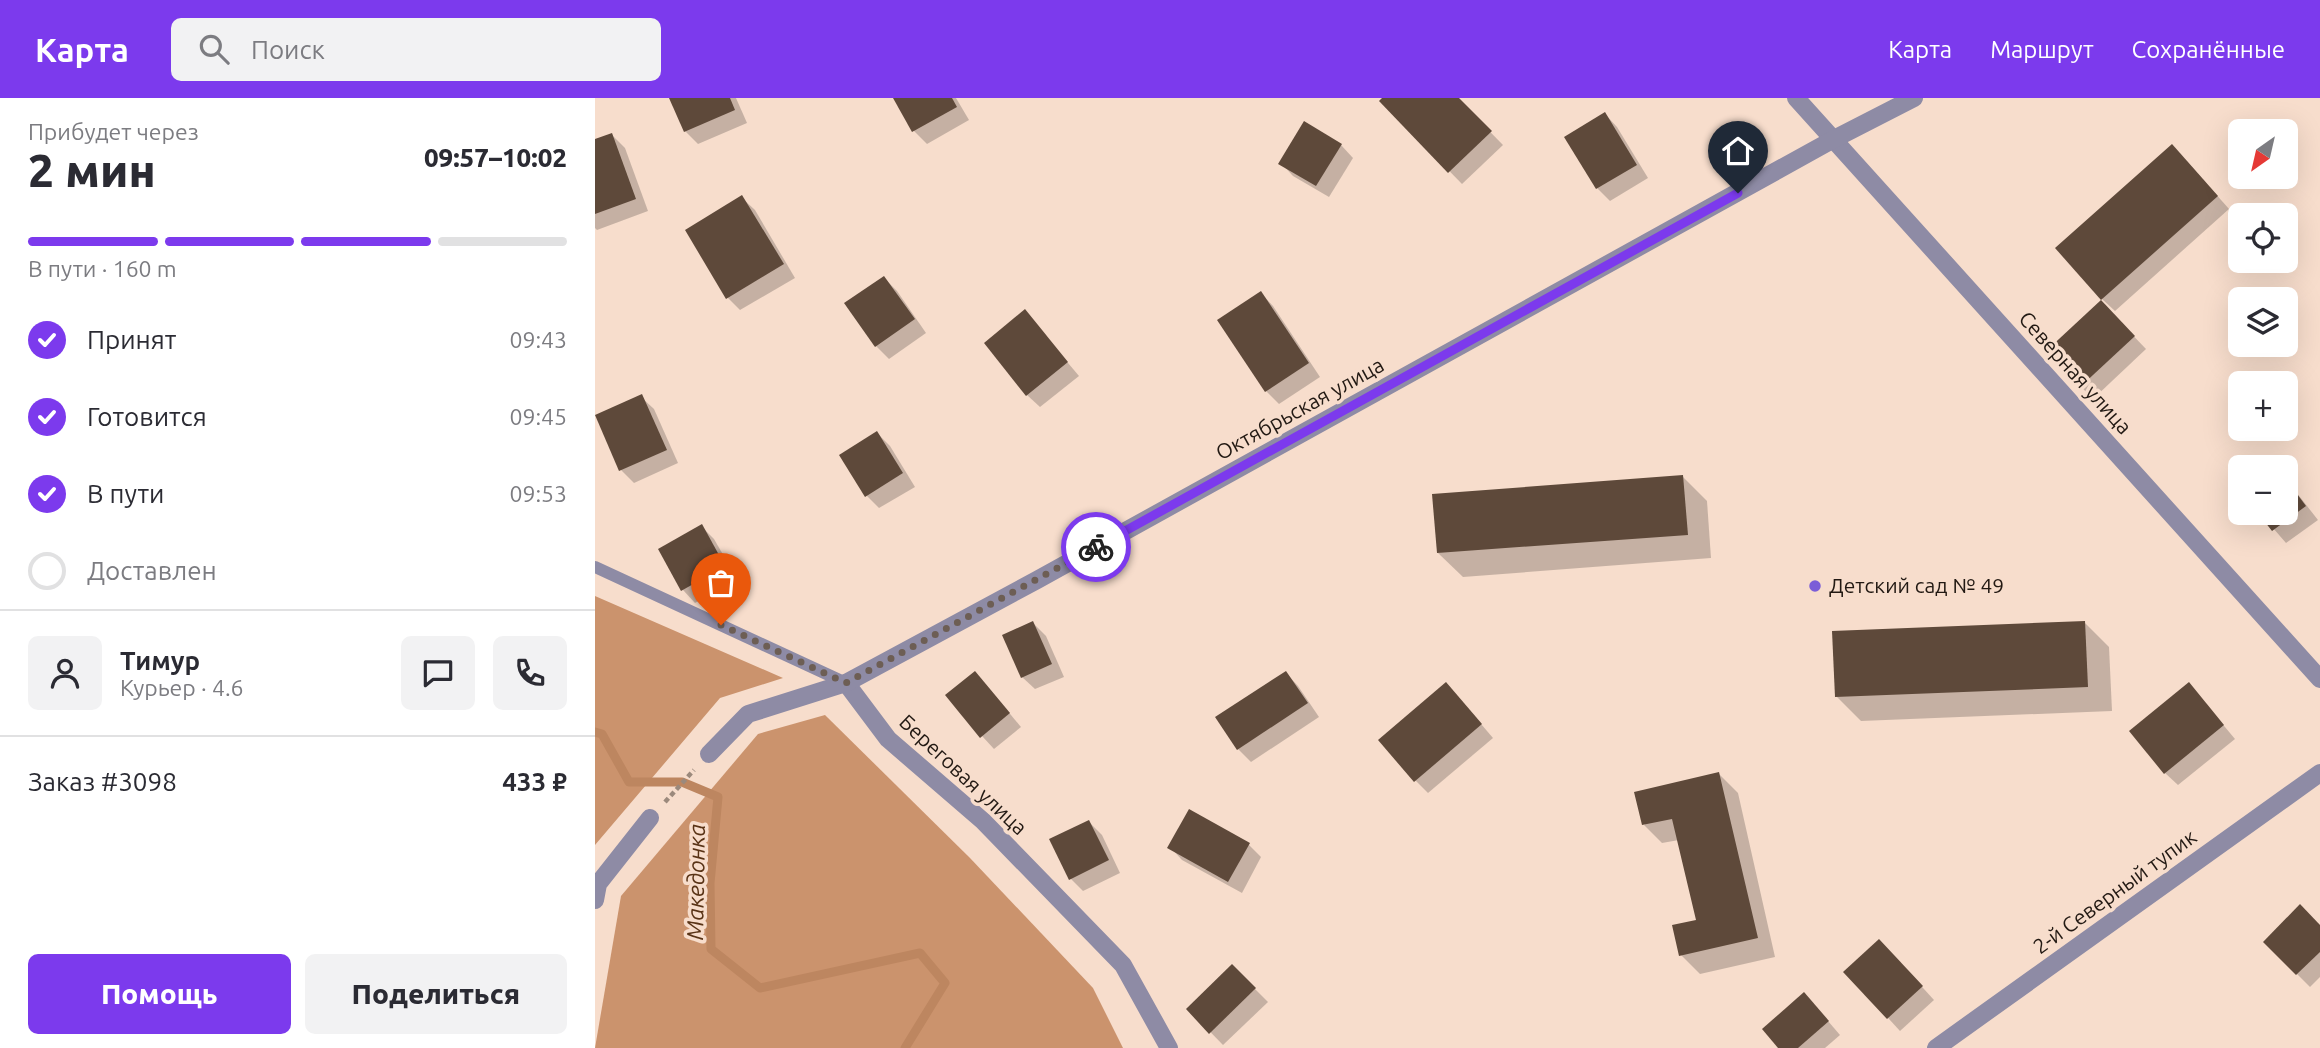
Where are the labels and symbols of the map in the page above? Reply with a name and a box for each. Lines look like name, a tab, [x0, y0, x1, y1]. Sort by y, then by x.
north arrow	[2228, 119, 2298, 189]
pin	[1708, 121, 1768, 193]
street label: Северная улица	[2014, 306, 2137, 439]
street label: Октябрьская улица	[1211, 352, 1388, 464]
courier	[1061, 512, 1131, 582]
pin	[691, 553, 751, 625]
place label: Детский сад № 49	[1829, 573, 2004, 597]
marker: Детский сад № 49	[1807, 578, 1823, 594]
street label: Береговая улица	[895, 709, 1032, 839]
water label: Македонка	[682, 824, 709, 940]
street label: 2-й Северный тупик	[2028, 824, 2201, 958]

